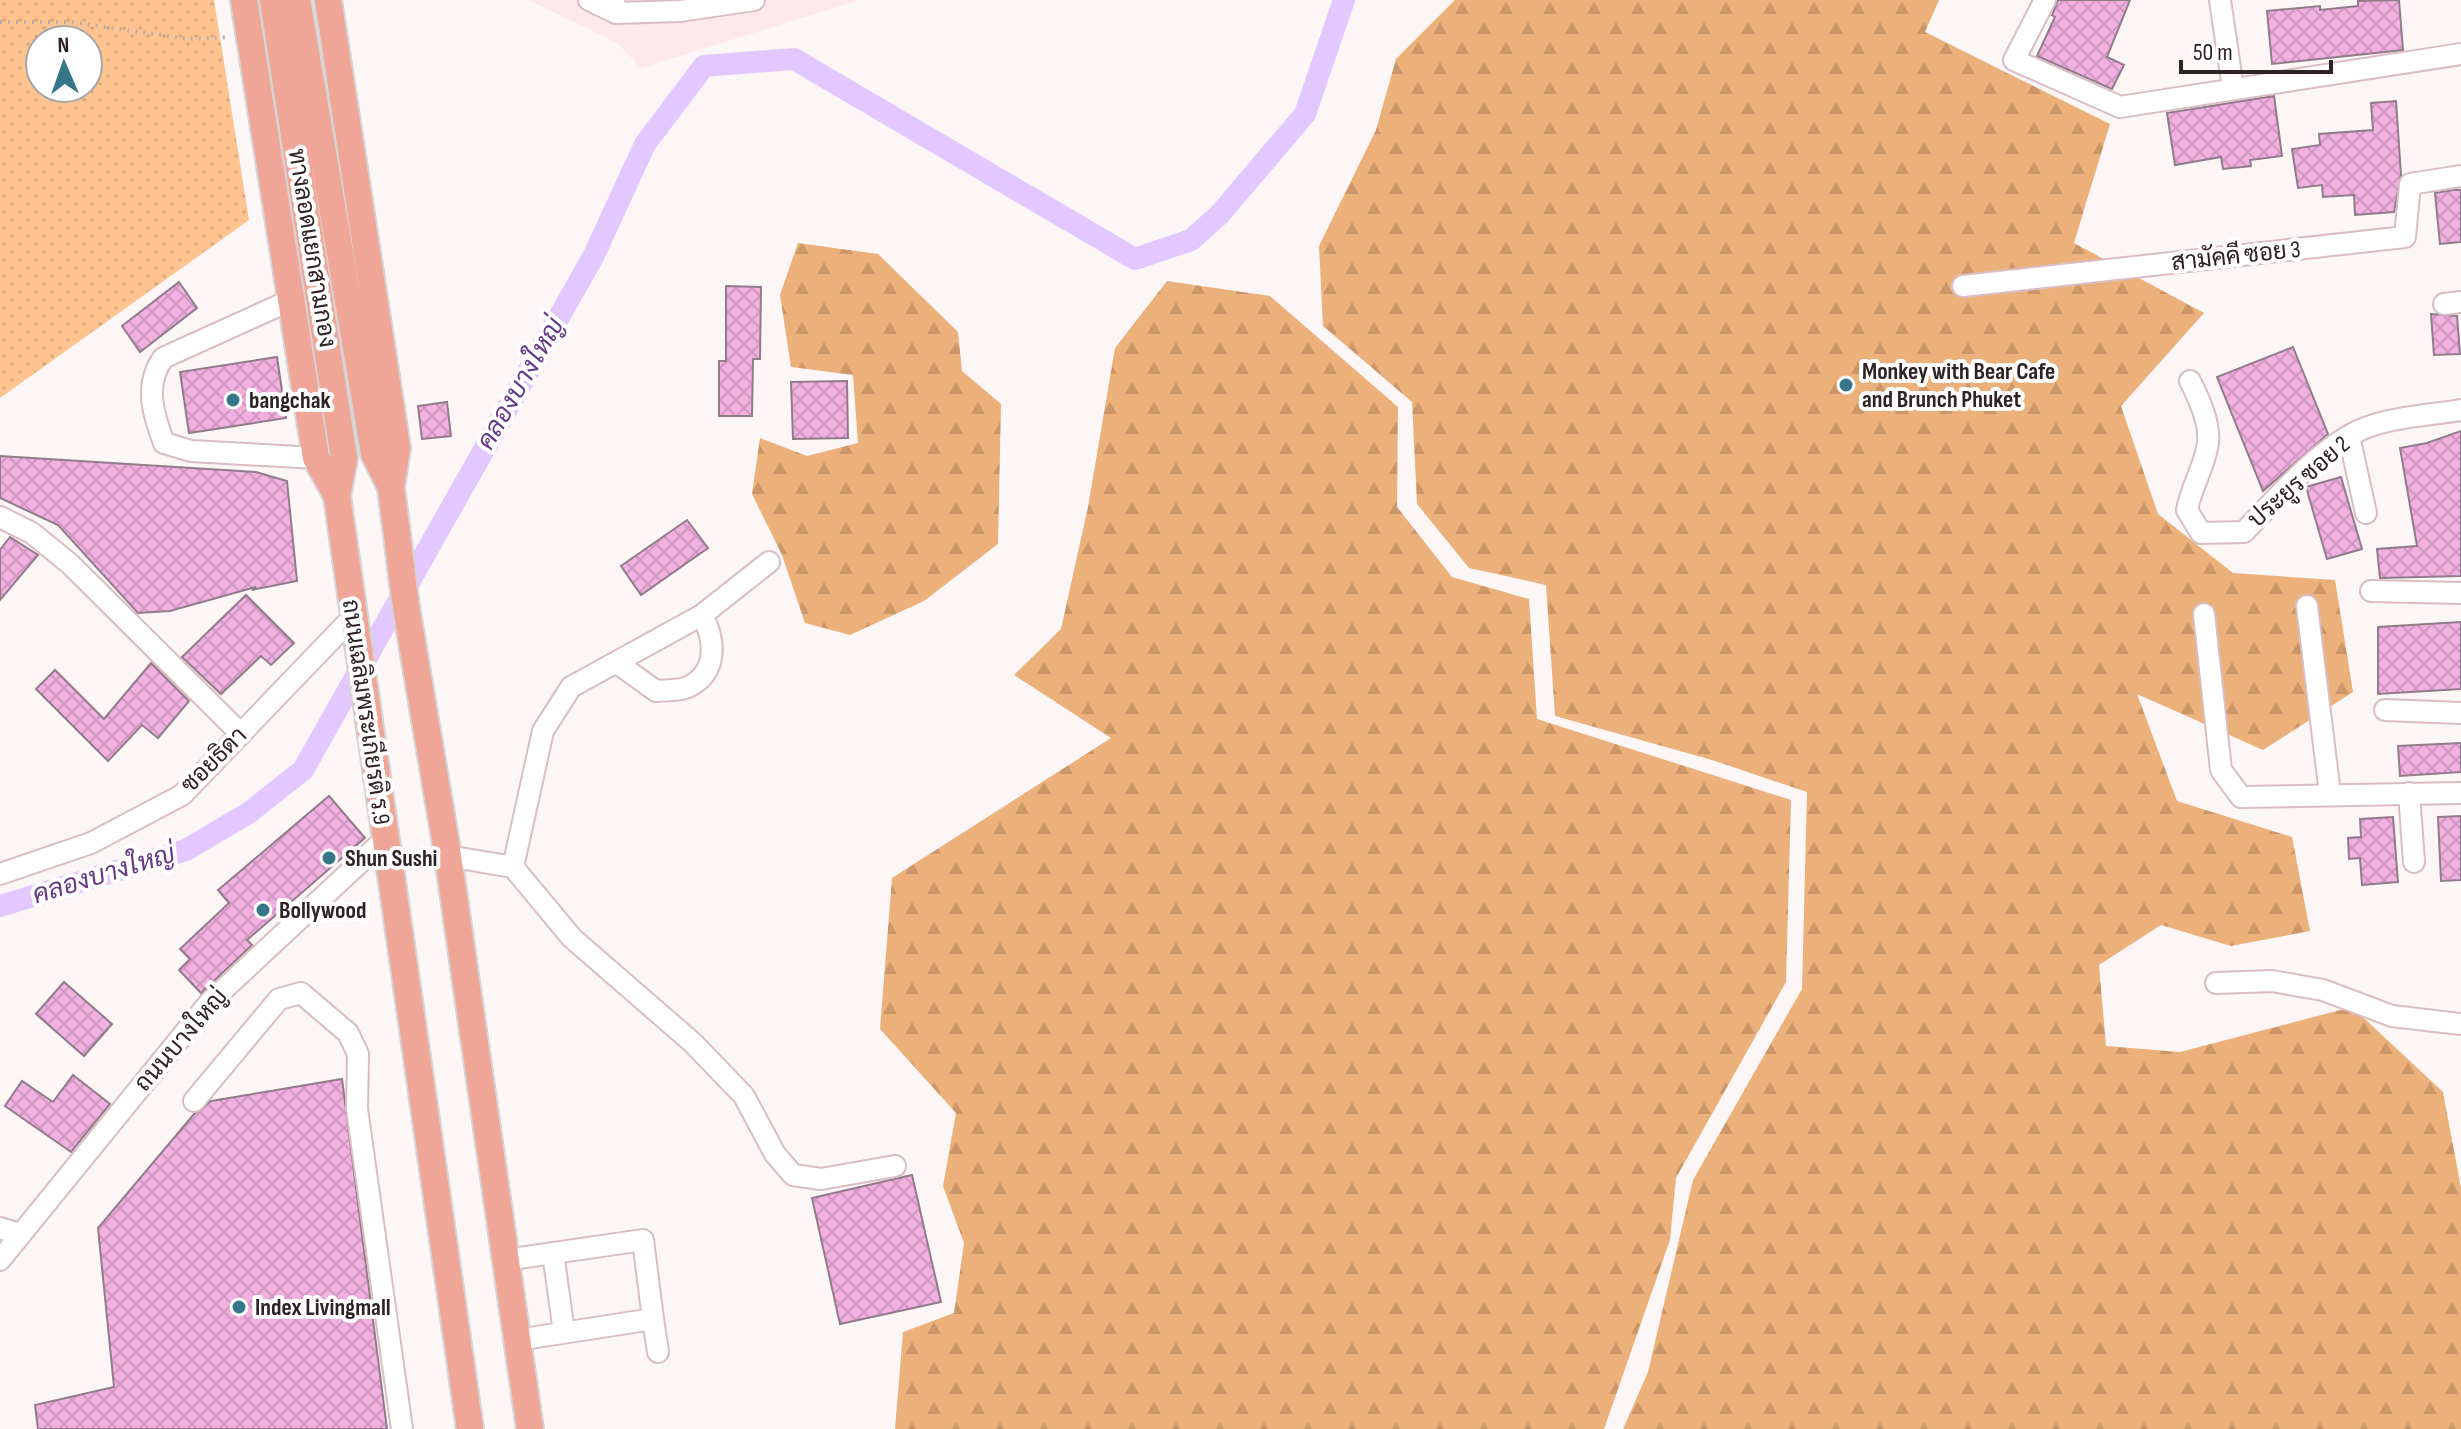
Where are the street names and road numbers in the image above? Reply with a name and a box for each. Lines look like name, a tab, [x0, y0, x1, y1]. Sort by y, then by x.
street label: ทางลอดแยกสามกอง	[282, 146, 342, 350]
street label: สามัคคี ซอย 3	[2170, 234, 2302, 277]
street label: ประยูร ซอย 2	[2242, 430, 2357, 536]
street label: ถนนเฉลิมพระเกียรติ ร.9	[336, 597, 397, 827]
street label: ซอยธิดา	[175, 721, 253, 799]
street label: ถนนบางใหญ่	[127, 981, 234, 1097]

